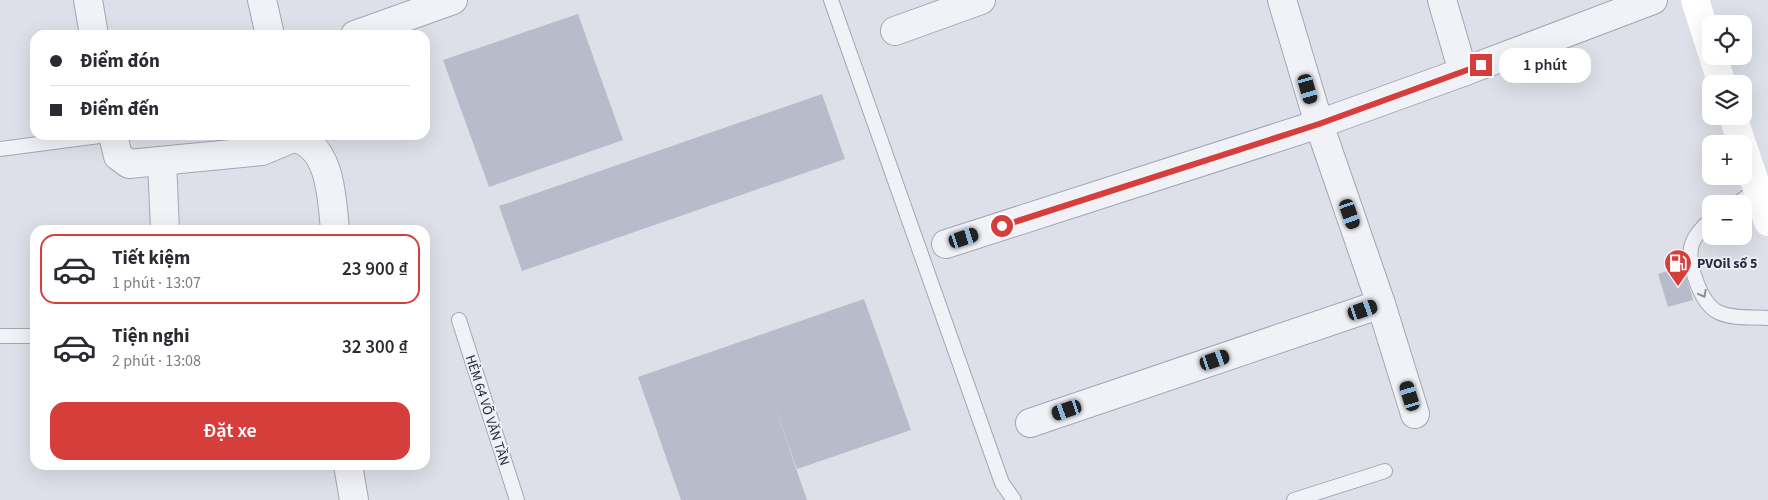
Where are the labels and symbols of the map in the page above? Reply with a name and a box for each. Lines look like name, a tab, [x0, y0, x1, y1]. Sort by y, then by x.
callout: 1 phút	[1498, 48, 1591, 82]
route end	[1470, 54, 1492, 76]
car	[1296, 73, 1319, 105]
car	[1338, 197, 1361, 231]
route start	[991, 215, 1013, 237]
car	[947, 226, 980, 250]
fuel station icon: PVOil số 5	[1663, 248, 1693, 287]
place label: PVOil số 5	[1697, 254, 1757, 274]
one-way arrow	[1697, 289, 1707, 298]
car	[1346, 298, 1379, 322]
car	[1198, 348, 1231, 372]
street label: HẺM 64 VÕ VĂN TẦN	[460, 352, 514, 468]
car	[1398, 379, 1421, 413]
car	[1050, 398, 1083, 422]

